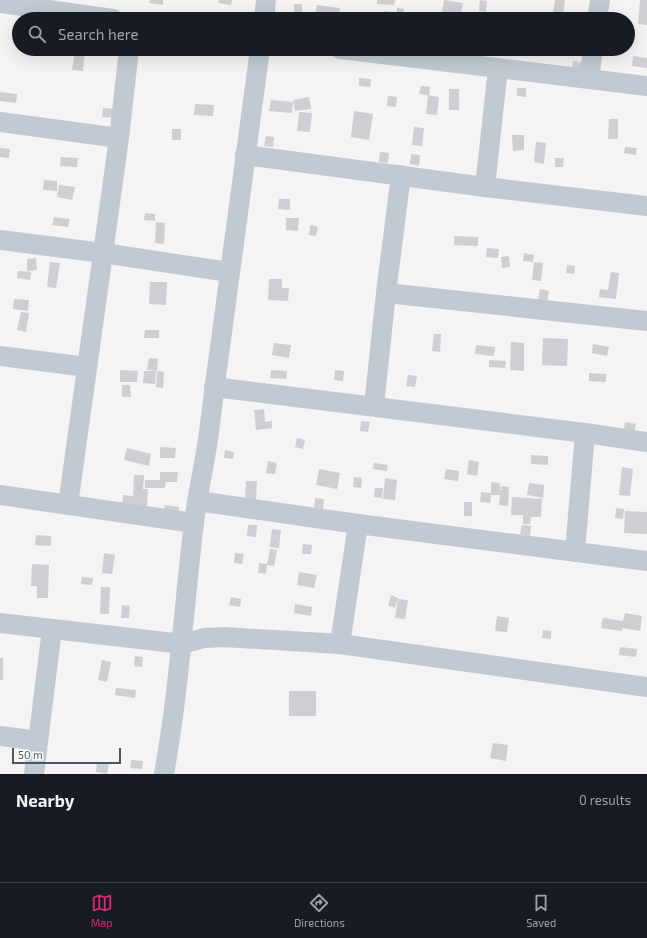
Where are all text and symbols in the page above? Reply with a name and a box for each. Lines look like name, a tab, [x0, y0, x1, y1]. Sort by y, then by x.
search box	[12, 12, 635, 56]
icon: search	[26, 23, 48, 45]
text: Search here	[58, 25, 139, 43]
scale bar	[12, 746, 121, 765]
text: 50 m	[18, 748, 43, 761]
text: Nearby	[16, 790, 74, 810]
text: 0 results	[579, 792, 631, 808]
tab: Map	[91, 892, 113, 929]
tab: Directions	[294, 892, 345, 929]
tab: Saved	[526, 892, 556, 929]

